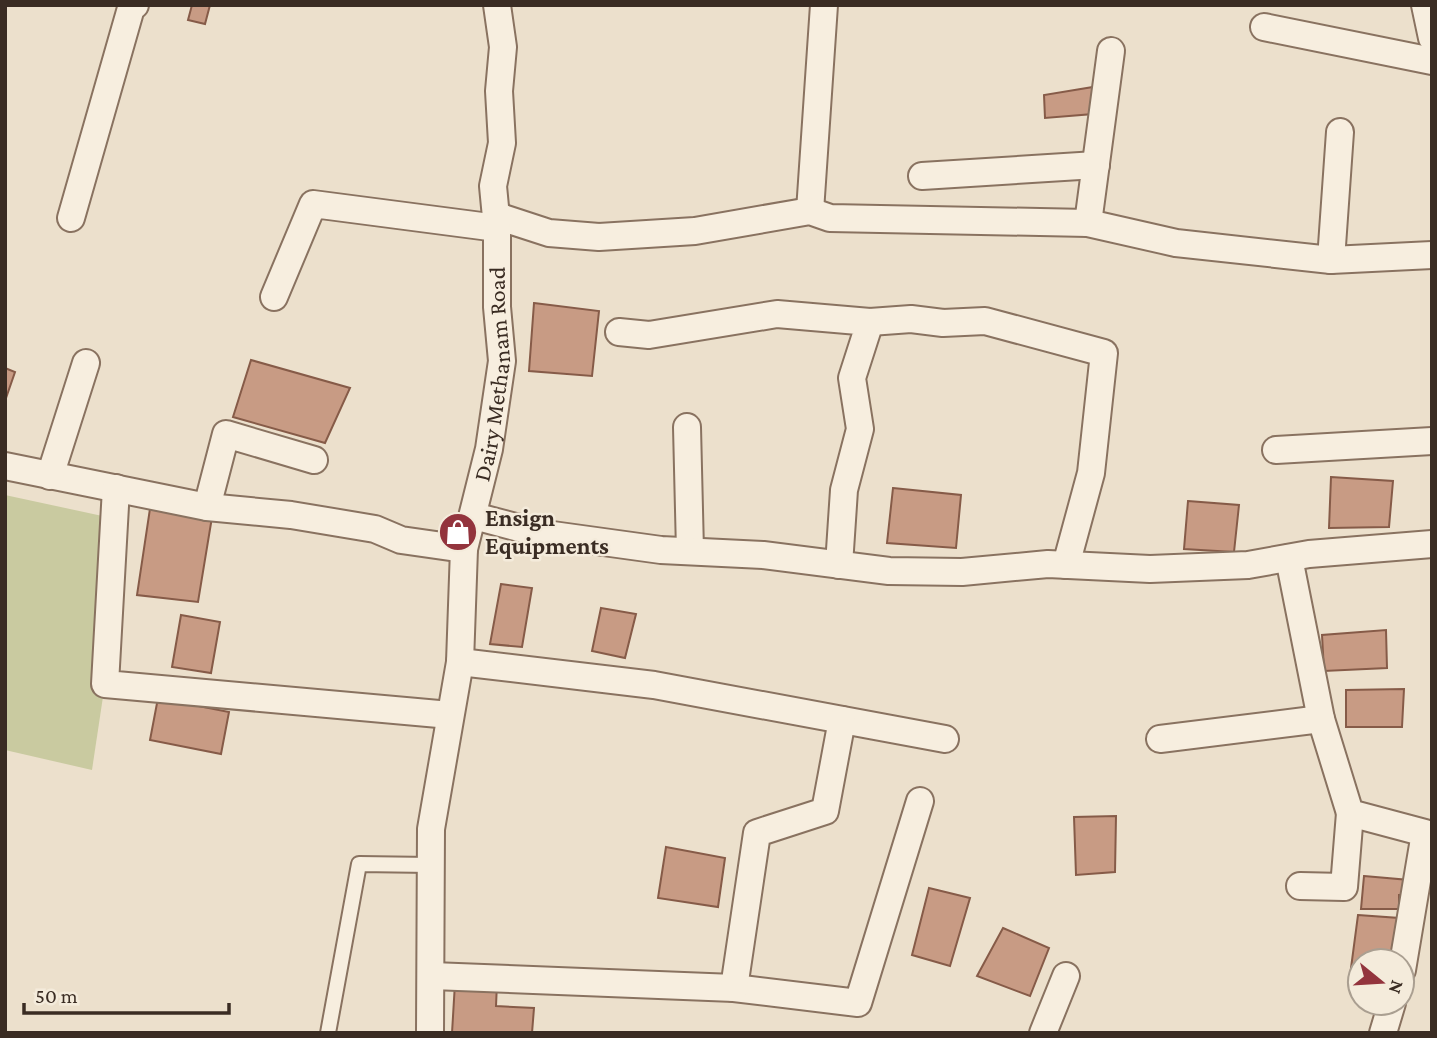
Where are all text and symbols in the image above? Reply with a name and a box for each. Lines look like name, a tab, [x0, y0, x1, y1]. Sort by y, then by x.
street label: Dairy Methanam Road	[467, 266, 515, 484]
place label: Ensign Equipments	[485, 504, 609, 559]
shop icon: Ensign Equipments	[437, 511, 479, 553]
north arrow	[1346, 947, 1416, 1017]
scale bar	[24, 972, 229, 1016]
text: N	[1385, 978, 1409, 997]
text: 50 m	[35, 984, 78, 1008]

